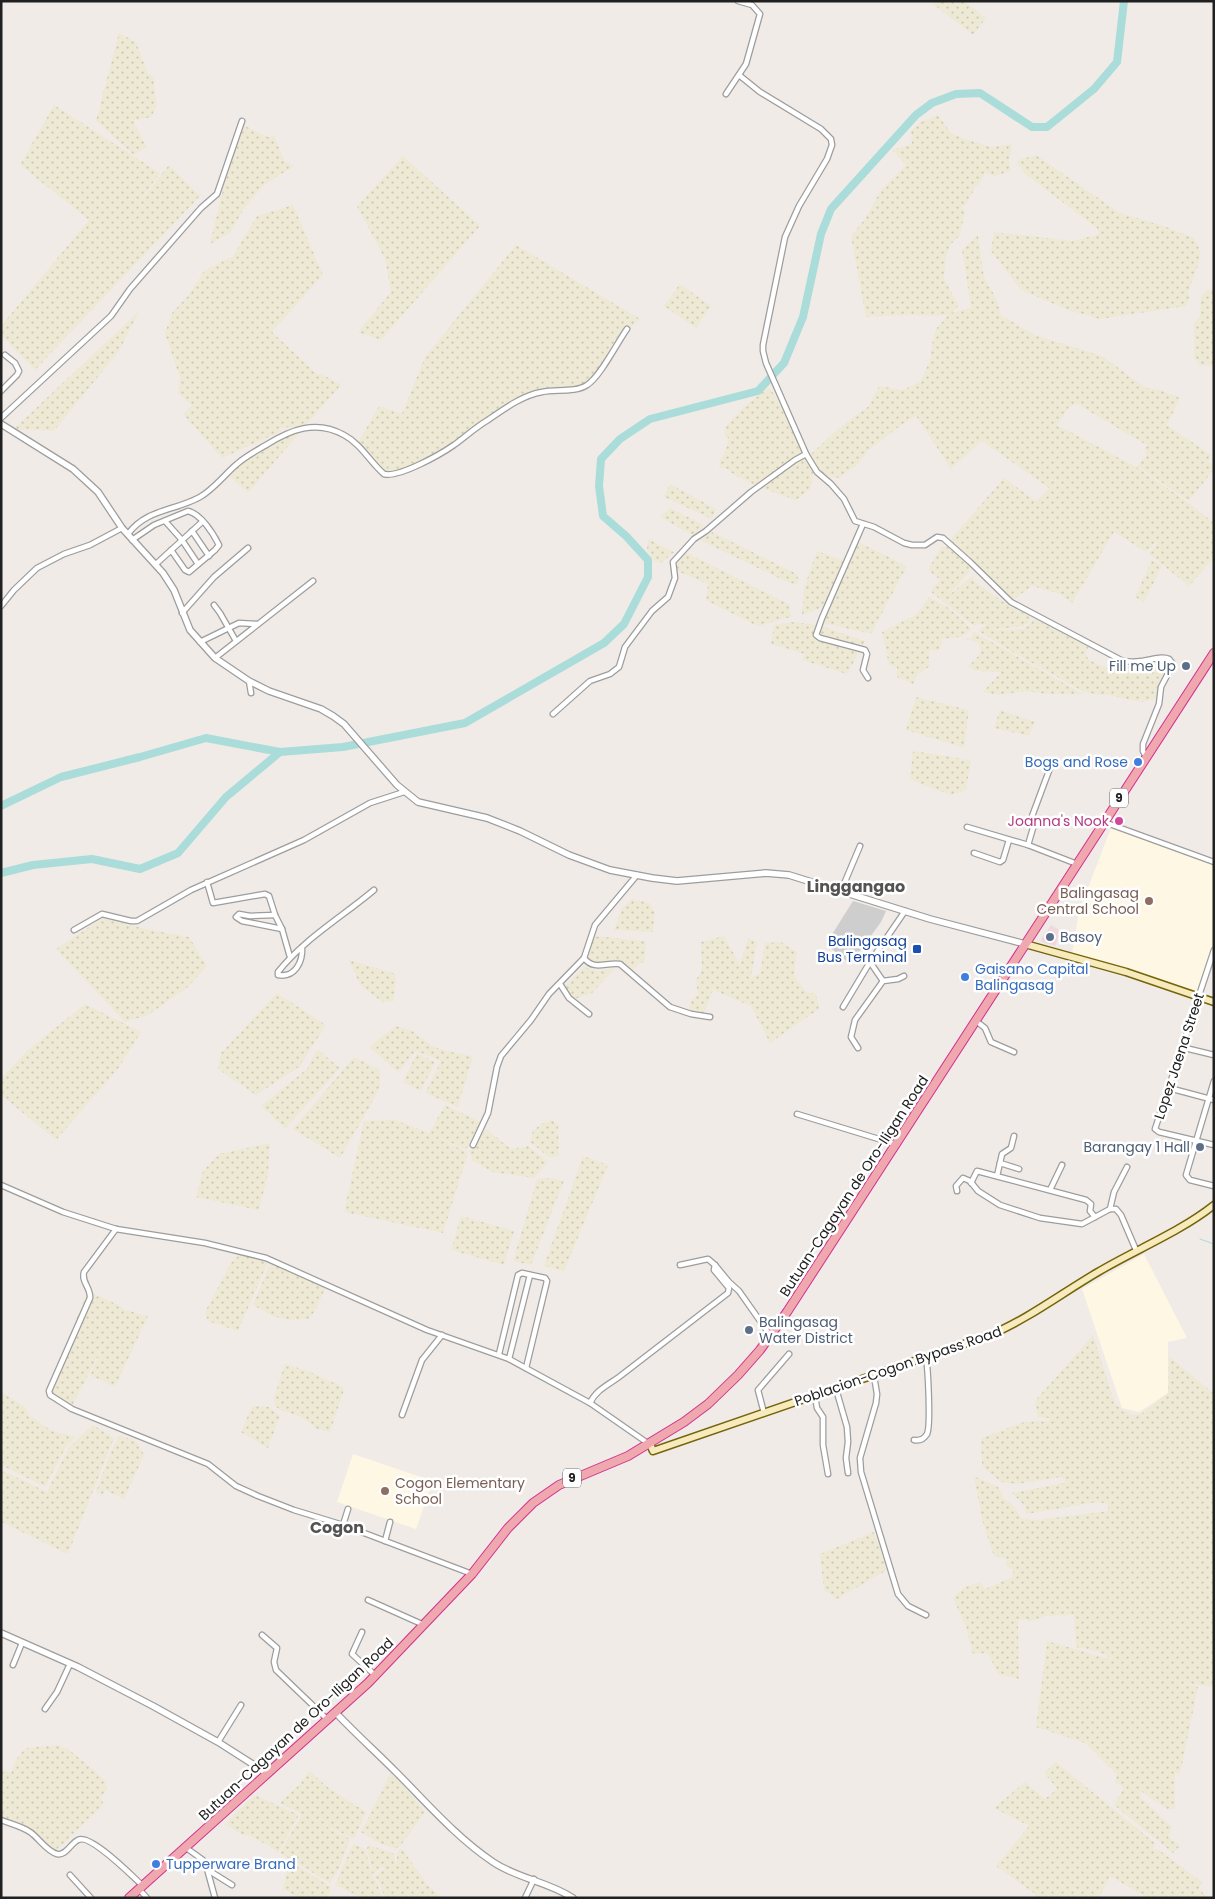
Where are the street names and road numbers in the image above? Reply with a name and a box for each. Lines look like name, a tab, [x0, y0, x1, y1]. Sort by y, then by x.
road number: 9	[1110, 788, 1128, 808]
street label: Lopez Jaena Street	[1149, 990, 1209, 1122]
street label: Butuan-Cagayan de Oro-Iligan Road	[775, 1071, 933, 1301]
street label: Poblacion-Cogon Bypass Road	[792, 1321, 1004, 1411]
road number: 9	[563, 1469, 581, 1488]
street label: Butuan-Cagayan de Oro-Iligan Road	[194, 1633, 398, 1825]

